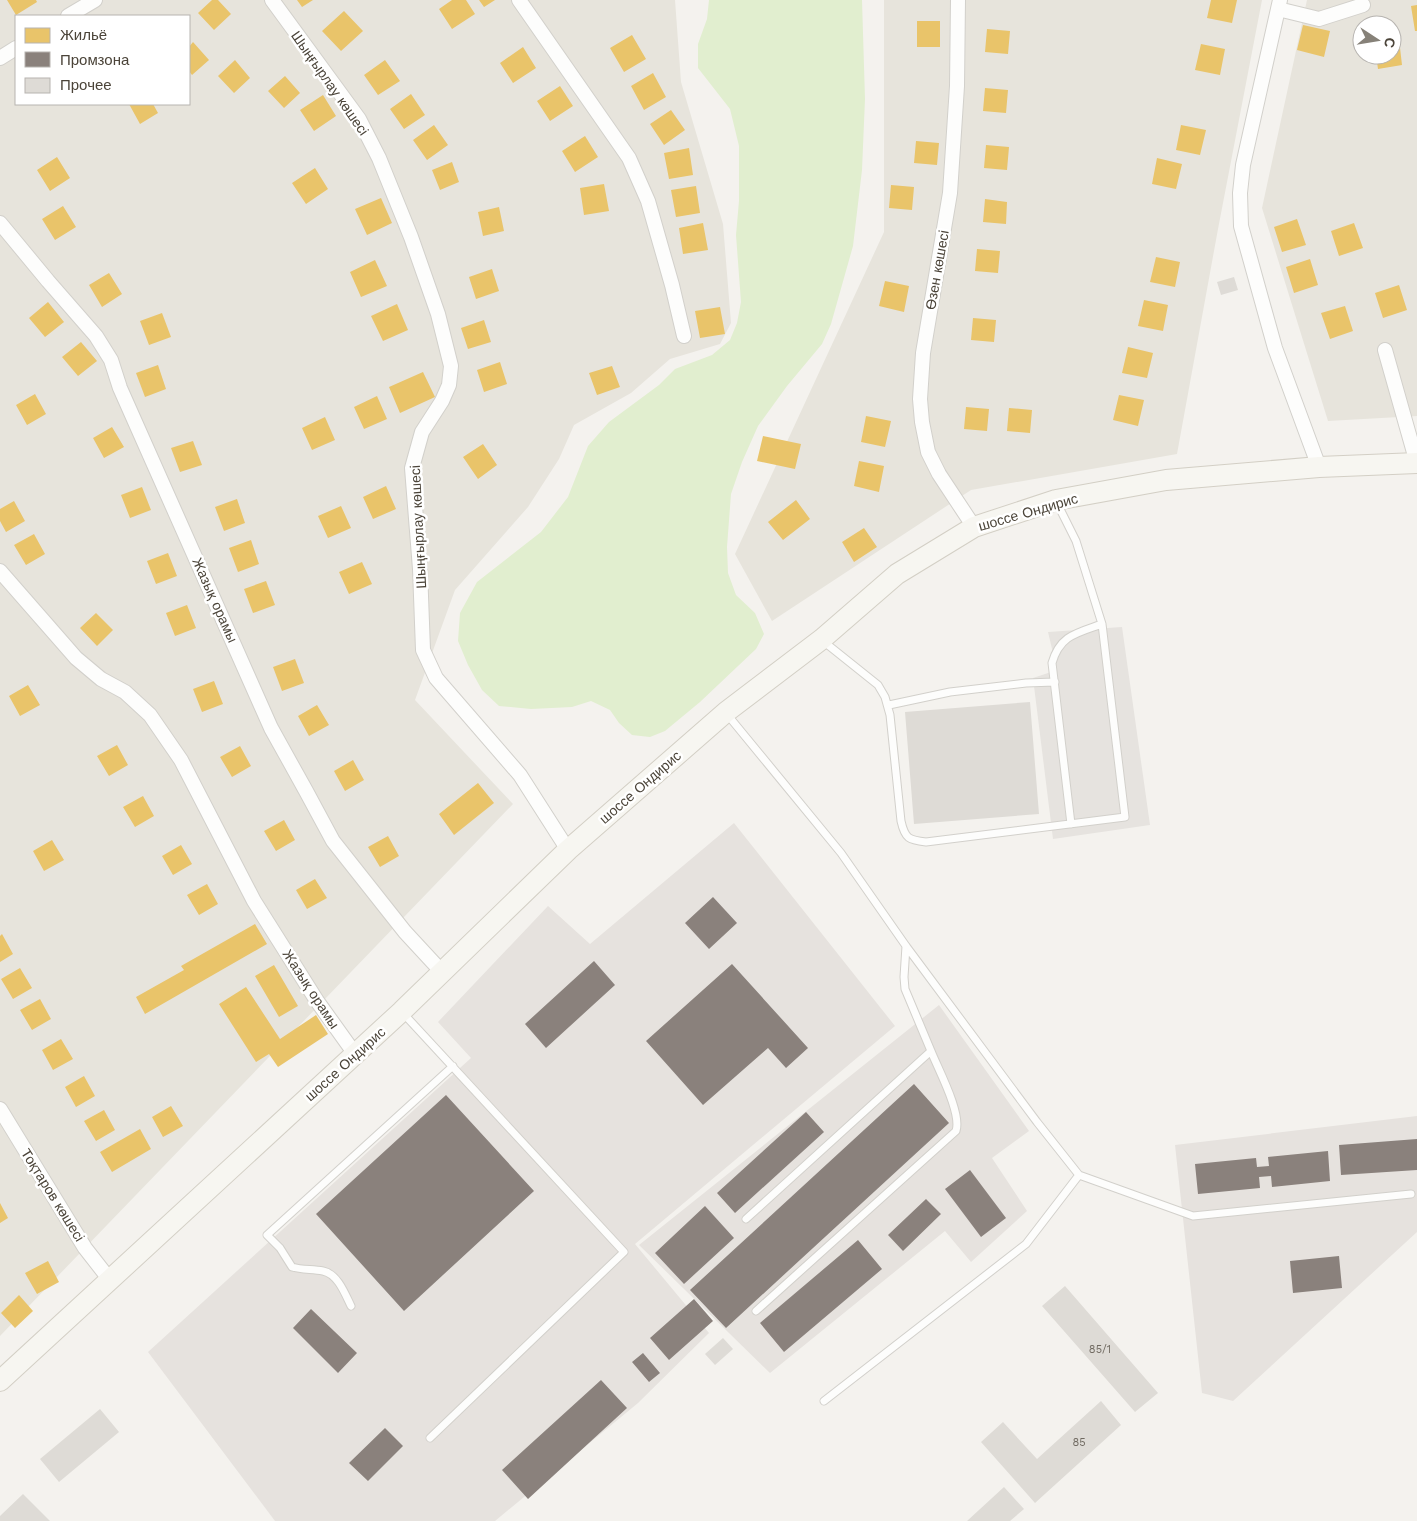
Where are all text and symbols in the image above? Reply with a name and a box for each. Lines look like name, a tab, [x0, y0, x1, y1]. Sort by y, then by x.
legend	[15, 15, 190, 105]
north arrow	[1352, 15, 1402, 65]
text: Жильё	[60, 26, 107, 44]
street label: Шыңғырлау көшесі	[288, 28, 372, 138]
text: С	[1381, 36, 1399, 49]
text: Промзона	[60, 51, 130, 69]
text: Прочее	[60, 76, 112, 94]
street label: Өзен көшесі	[922, 229, 952, 311]
street label: Шыңғырлау көшесі	[407, 465, 429, 589]
street label: шоссе Ондирис	[976, 490, 1080, 534]
street label: Жазық орамы	[189, 555, 241, 645]
street label: шоссе Ондирис	[596, 747, 684, 827]
street label: Жазық орамы	[279, 946, 343, 1032]
street label: шоссе Ондирис	[301, 1024, 389, 1104]
street label: Тоқтаров көшесі	[18, 1146, 88, 1244]
house number: 85/1	[1089, 1343, 1111, 1356]
house number: 85	[1072, 1436, 1086, 1449]

